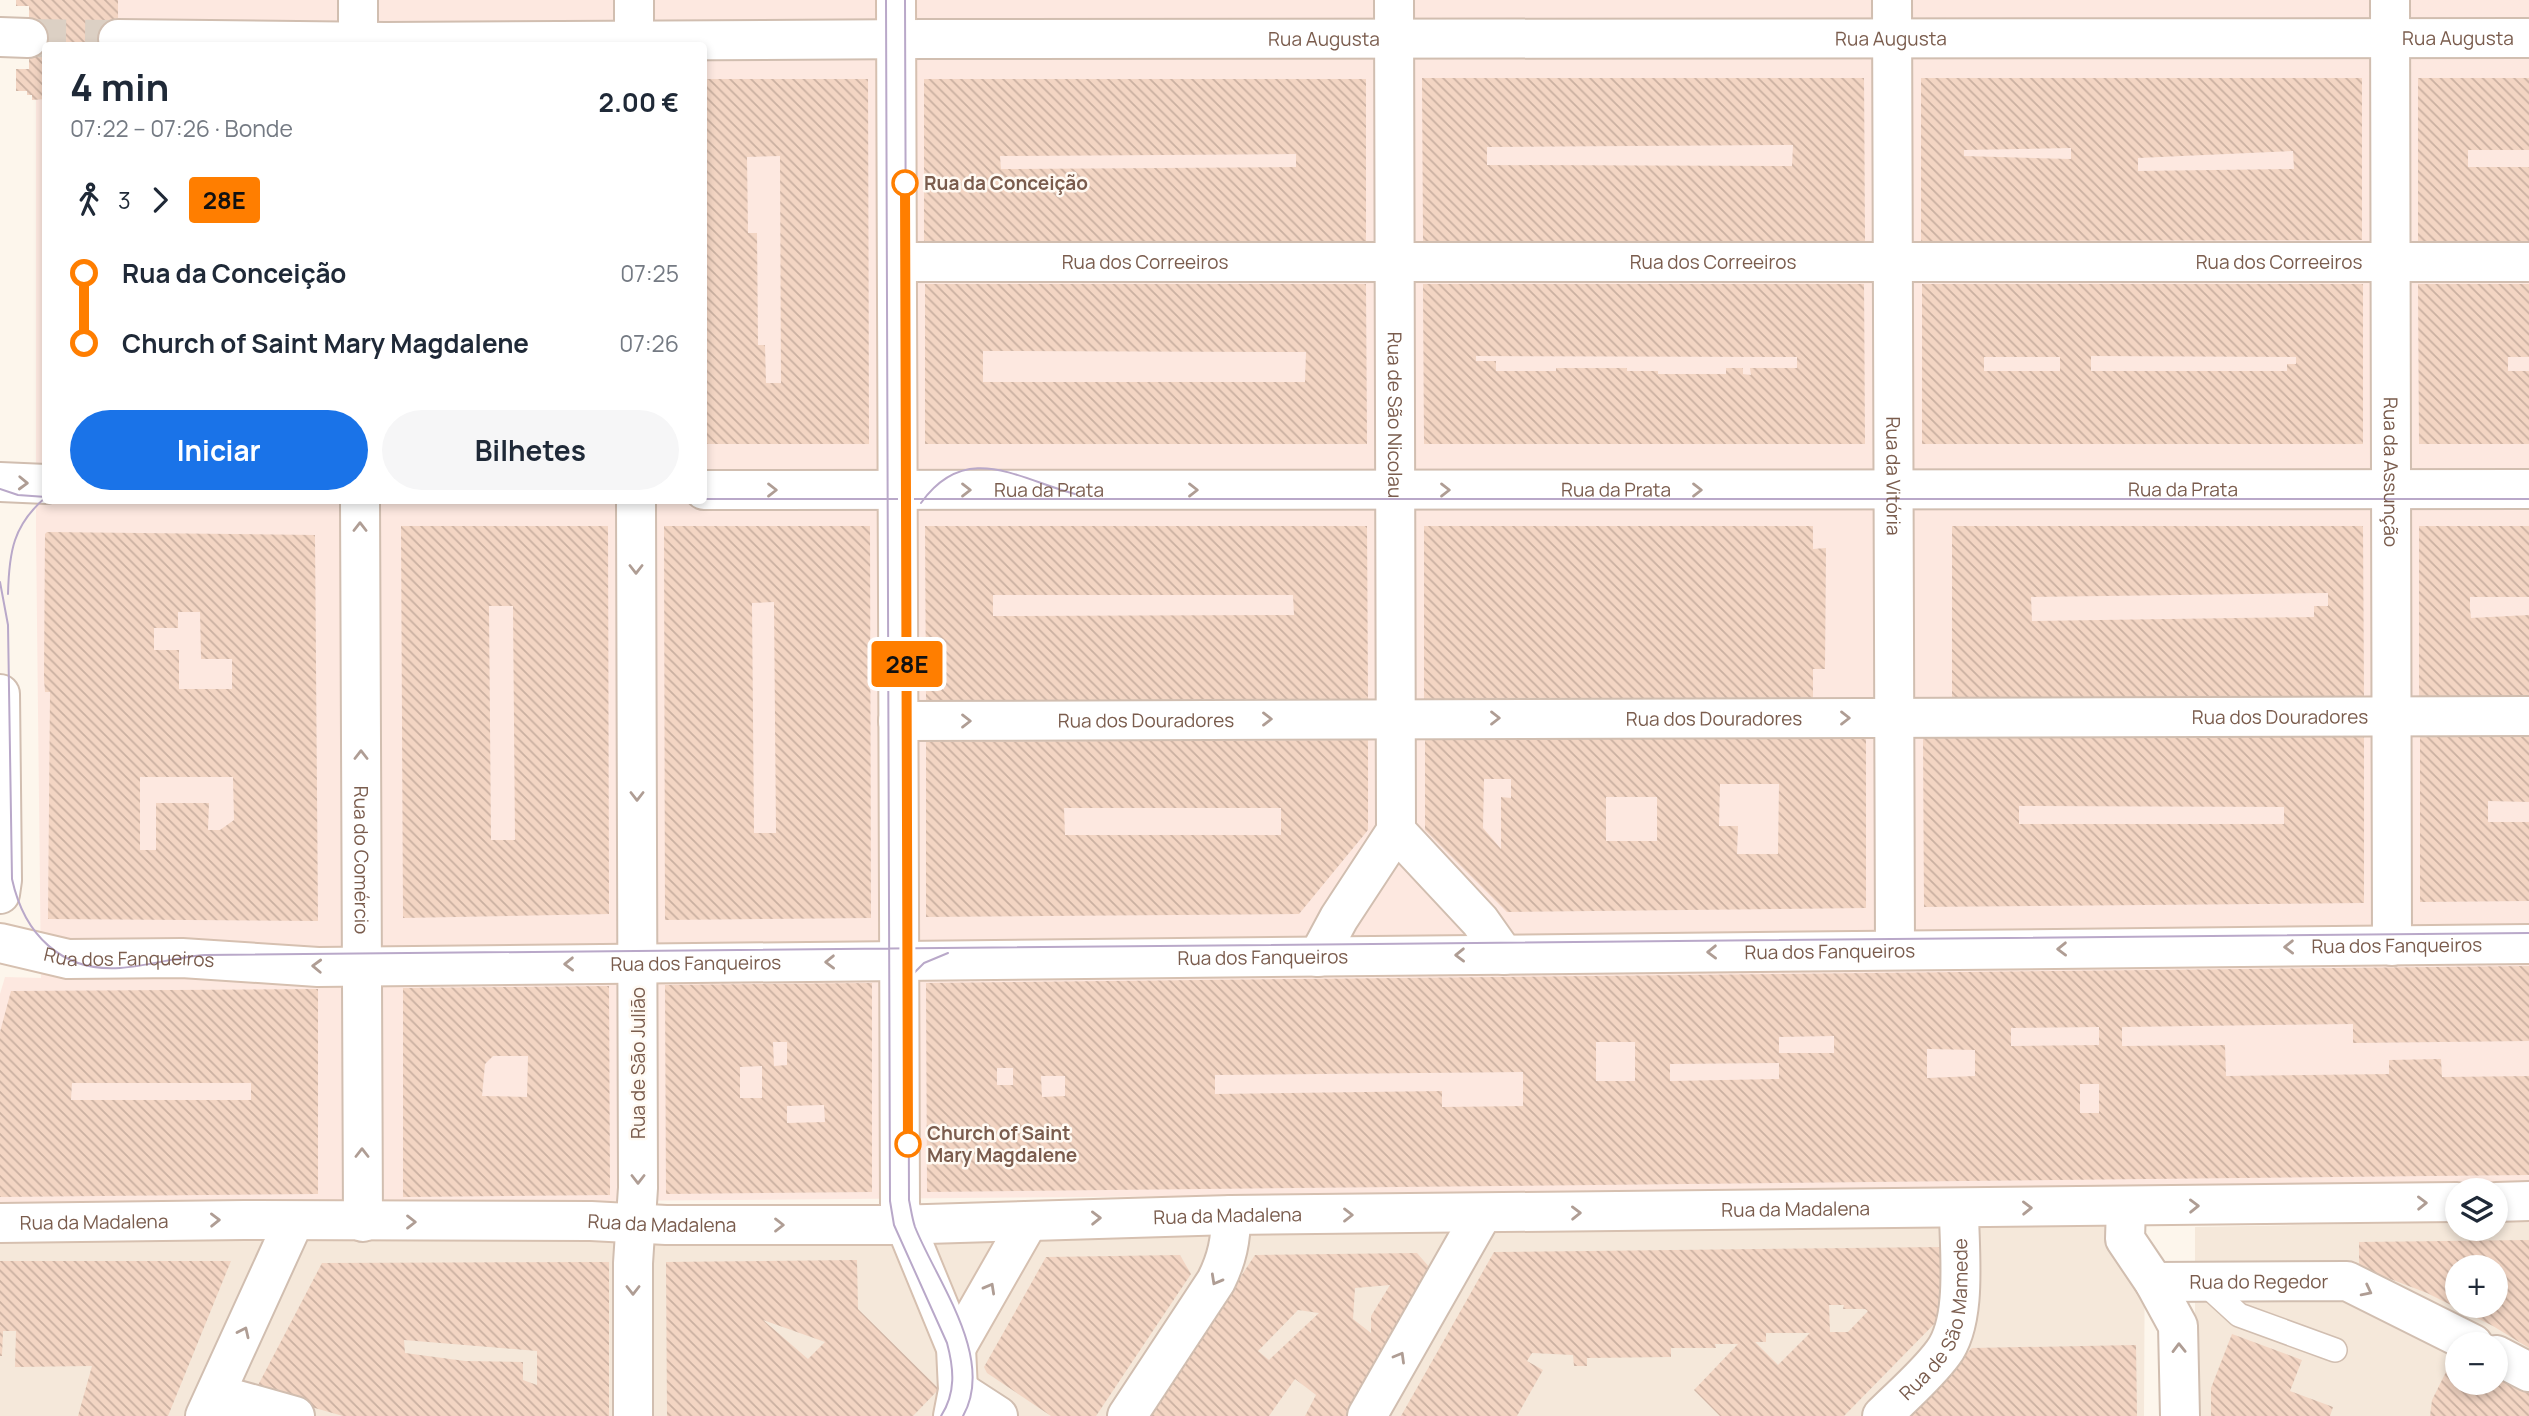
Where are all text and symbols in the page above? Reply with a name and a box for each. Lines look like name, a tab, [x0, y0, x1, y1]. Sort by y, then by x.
street label: Rua Augusta	[1835, 25, 1947, 51]
street label: Rua Augusta	[2402, 25, 2514, 51]
street label: Rua Augusta	[1268, 26, 1380, 52]
text: 4 min	[70, 60, 169, 112]
text: 2.00 €	[598, 84, 679, 120]
text: 07:22 – 07:26 · Bonde	[70, 112, 293, 144]
marker: Rua da Conceição	[892, 170, 918, 196]
place label: Rua da Conceição	[924, 170, 1088, 196]
icon: walk	[70, 181, 108, 219]
icon: forward	[141, 181, 179, 219]
text: 28E	[203, 183, 246, 216]
text: 3	[118, 184, 131, 216]
street label: Rua dos Correeiros	[1062, 249, 1228, 275]
street label: Rua dos Correeiros	[1630, 249, 1796, 275]
street label: Rua dos Correeiros	[2196, 249, 2362, 275]
text: Rua da Conceição	[122, 255, 346, 291]
text: 07:25	[620, 257, 679, 289]
text: Church of Saint Mary Magdalene	[122, 325, 529, 361]
text: 07:26	[619, 327, 679, 359]
street label: Rua de São Nicolau	[1382, 332, 1408, 498]
street label: Rua da Assunção	[2378, 397, 2404, 547]
button: Iniciar	[70, 410, 368, 490]
button: Bilhetes	[382, 410, 679, 490]
street label: Rua da Vitória	[1880, 416, 1907, 536]
one-way arrow	[18, 475, 29, 491]
street label: Rua da Prata	[1561, 476, 1671, 503]
street label: Rua da Prata	[2128, 476, 2238, 502]
street label: Rua da Prata	[994, 477, 1104, 503]
one-way arrow	[767, 482, 777, 498]
one-way arrow	[961, 482, 971, 498]
one-way arrow	[1188, 482, 1199, 498]
one-way arrow	[1440, 482, 1451, 498]
one-way arrow	[1692, 482, 1703, 498]
one-way arrow	[352, 521, 368, 532]
one-way arrow	[628, 564, 644, 574]
line badge: 28E	[867, 641, 947, 687]
text: 28E	[885, 647, 929, 680]
street label: Rua dos Douradores	[2192, 703, 2368, 730]
street label: Rua dos Douradores	[1626, 705, 1802, 732]
street label: Rua dos Douradores	[1058, 707, 1234, 734]
one-way arrow	[1490, 710, 1500, 726]
one-way arrow	[1840, 710, 1850, 726]
one-way arrow	[1262, 711, 1273, 727]
one-way arrow	[961, 713, 972, 729]
one-way arrow	[353, 749, 369, 759]
street label: Rua do Comércio	[348, 786, 375, 934]
one-way arrow	[629, 791, 645, 802]
street label: Rua dos Fanqueiros	[2311, 931, 2482, 959]
street label: Rua dos Fanqueiros	[1744, 937, 1915, 965]
one-way arrow	[2284, 939, 2294, 955]
street label: Rua dos Fanqueiros	[41, 941, 215, 973]
one-way arrow	[2056, 941, 2067, 957]
street label: Rua dos Fanqueiros	[1177, 943, 1348, 971]
one-way arrow	[1706, 944, 1717, 960]
one-way arrow	[1454, 947, 1465, 963]
street label: Rua dos Fanqueiros	[610, 949, 781, 977]
one-way arrow	[824, 954, 835, 970]
one-way arrow	[563, 957, 574, 972]
one-way arrow	[311, 958, 322, 974]
street label: Rua de São Julião	[625, 987, 651, 1139]
place label: Church of Saint Mary Magdalene	[927, 1120, 1077, 1168]
marker: Church of Saint Mary Magdalene	[895, 1131, 921, 1157]
one-way arrow	[355, 1148, 370, 1159]
one-way arrow	[630, 1174, 646, 1184]
map controls	[2445, 1178, 2508, 1395]
button: layers	[2445, 1178, 2508, 1241]
street label: Rua da Madalena	[1721, 1195, 1870, 1223]
one-way arrow	[2416, 1195, 2427, 1210]
one-way arrow	[2189, 1198, 2200, 1214]
one-way arrow	[2022, 1200, 2033, 1216]
street label: Rua da Madalena	[1153, 1201, 1302, 1230]
one-way arrow	[1571, 1205, 1582, 1221]
one-way arrow	[1344, 1207, 1354, 1223]
street label: Rua da Madalena	[19, 1208, 169, 1236]
street label: Rua da Madalena	[587, 1208, 736, 1238]
one-way arrow	[1092, 1210, 1102, 1226]
one-way arrow	[210, 1213, 221, 1228]
one-way arrow	[407, 1214, 417, 1230]
one-way arrow	[774, 1217, 784, 1233]
street label: Rua de São Mamede	[1893, 1238, 1974, 1406]
button: +	[2445, 1255, 2508, 1318]
street label: Rua do Regedor	[2190, 1268, 2329, 1295]
one-way arrow	[1211, 1273, 1224, 1286]
one-way arrow	[982, 1283, 995, 1296]
one-way arrow	[2360, 1283, 2372, 1297]
one-way arrow	[625, 1285, 641, 1296]
one-way arrow	[236, 1327, 250, 1339]
button: −	[2445, 1332, 2508, 1395]
one-way arrow	[2171, 1342, 2187, 1353]
one-way arrow	[1392, 1351, 1405, 1364]

